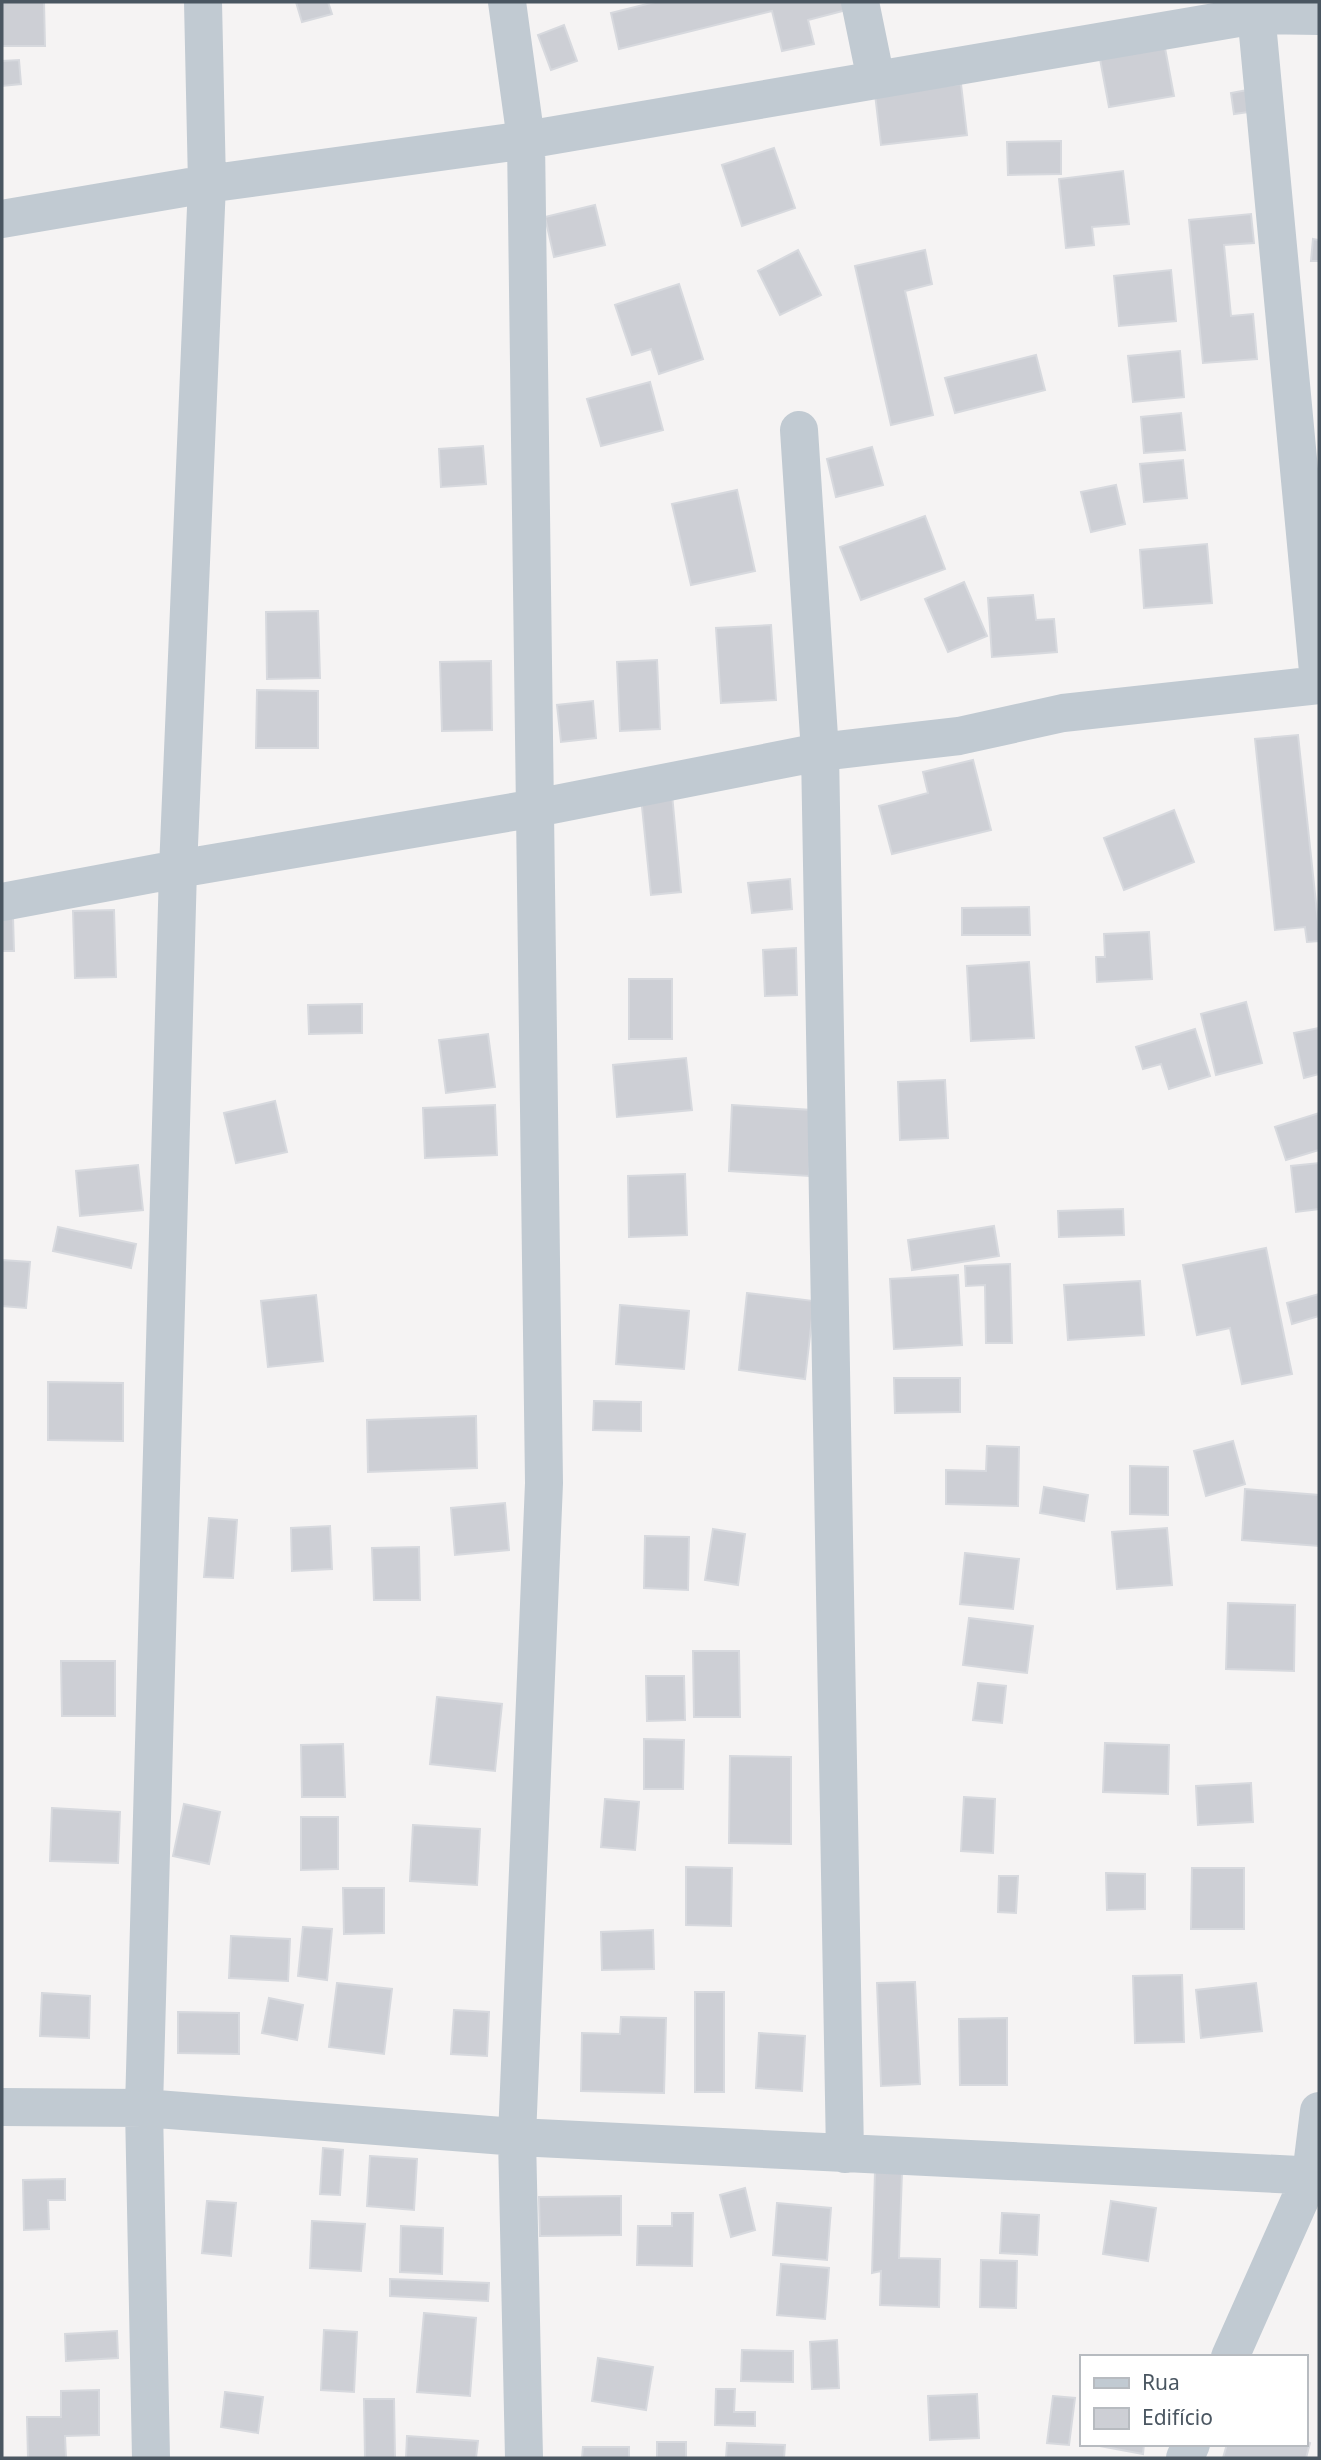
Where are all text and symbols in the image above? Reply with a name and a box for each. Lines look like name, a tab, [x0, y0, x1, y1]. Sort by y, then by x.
legend	[1080, 2355, 1307, 2446]
text: Rua	[1142, 2368, 1180, 2396]
text: Edifício	[1142, 2403, 1213, 2431]

